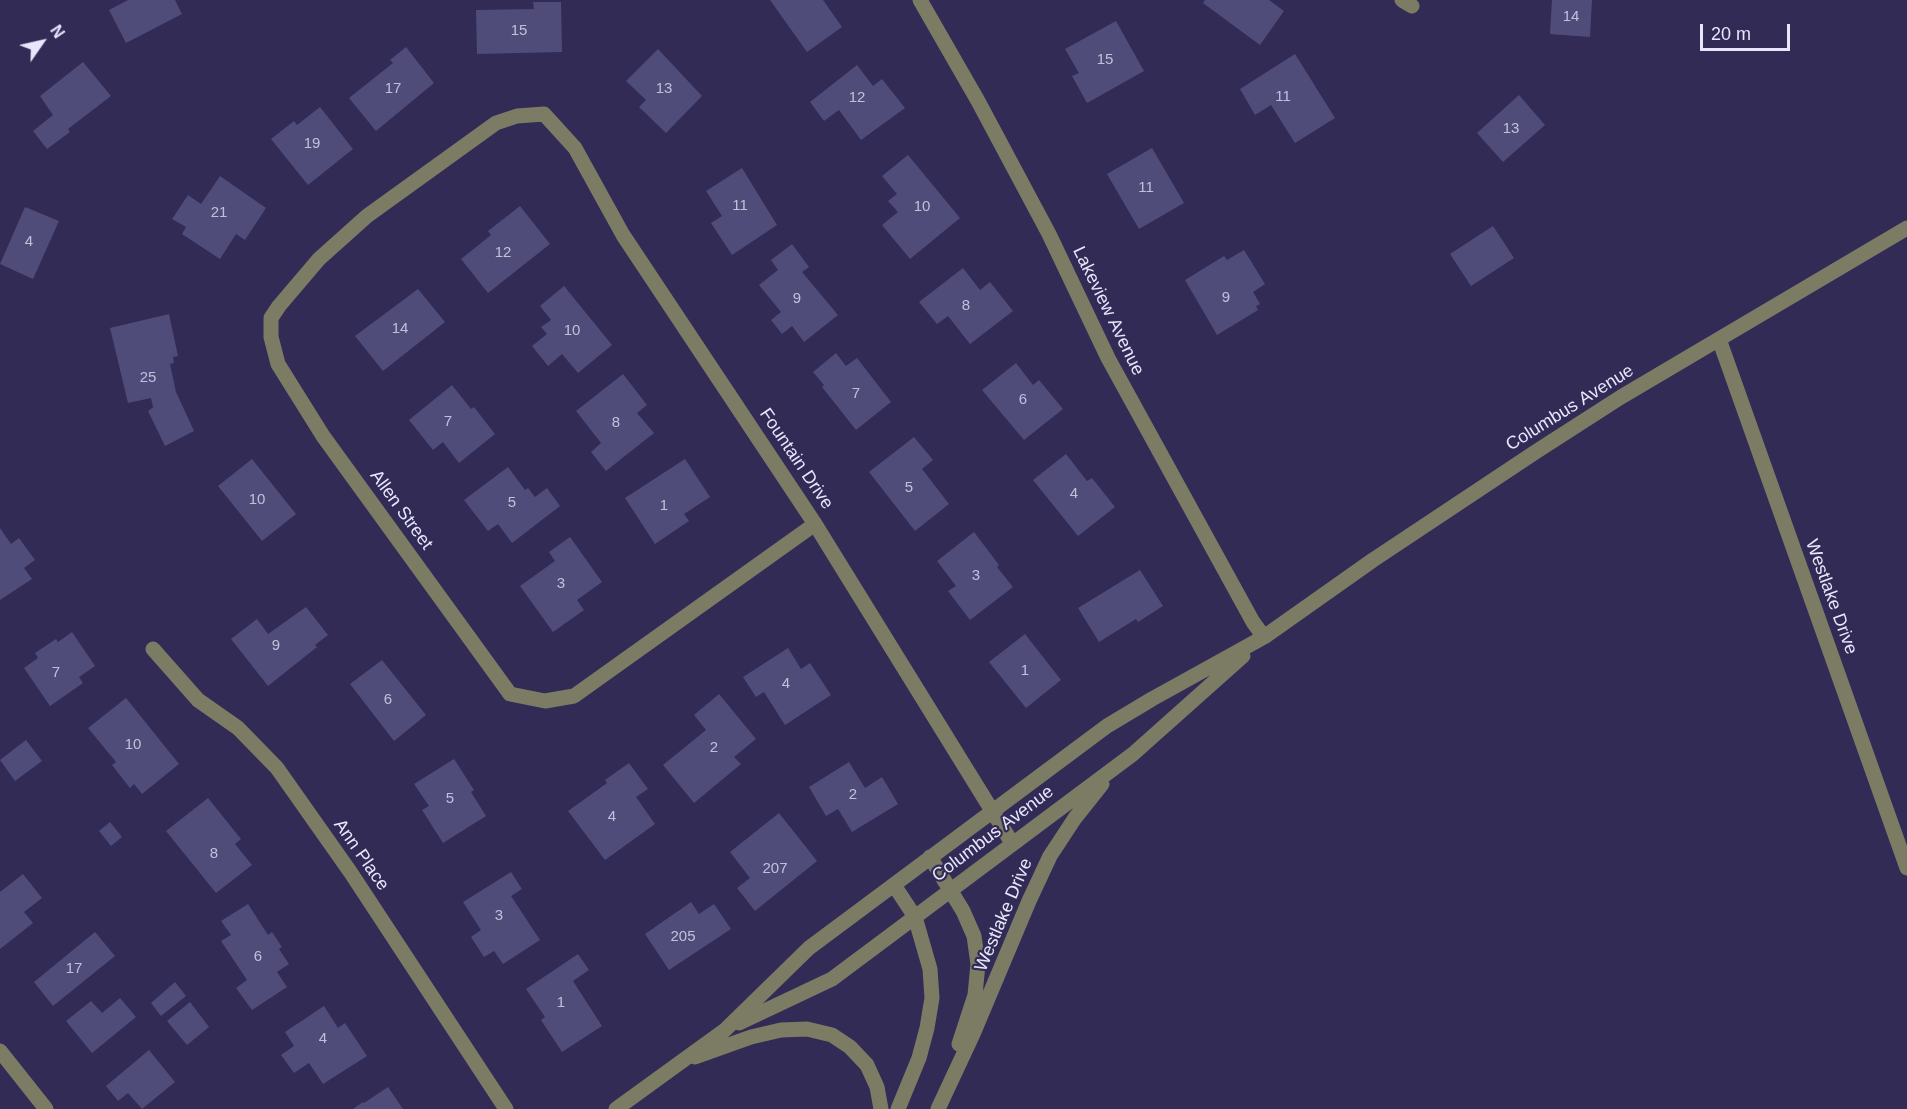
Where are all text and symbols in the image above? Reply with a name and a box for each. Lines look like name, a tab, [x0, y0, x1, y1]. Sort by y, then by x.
house number: 14	[1563, 8, 1579, 26]
north arrow	[12, 12, 72, 72]
scale bar	[1703, 12, 1793, 50]
text: N	[47, 22, 68, 41]
house number: 15	[511, 22, 527, 40]
text: 20 m	[1711, 24, 1751, 44]
house number: 15	[1097, 51, 1113, 69]
house number: 17	[385, 80, 401, 98]
house number: 13	[656, 80, 672, 98]
house number: 11	[1275, 88, 1291, 106]
house number: 12	[849, 89, 865, 107]
house number: 13	[1503, 120, 1519, 138]
house number: 19	[304, 135, 320, 153]
house number: 11	[1138, 179, 1154, 197]
house number: 11	[732, 197, 748, 215]
house number: 10	[914, 198, 930, 216]
house number: 21	[211, 204, 227, 222]
house number: 4	[25, 233, 33, 251]
street label: Lakeview Avenue	[1067, 243, 1149, 379]
house number: 12	[495, 244, 511, 262]
house number: 9	[1222, 289, 1230, 307]
house number: 9	[793, 290, 801, 308]
house number: 8	[962, 297, 970, 315]
house number: 14	[392, 320, 408, 338]
house number: 10	[564, 322, 580, 340]
street label: Columbus Avenue	[1502, 360, 1638, 456]
house number: 25	[140, 369, 156, 387]
house number: 7	[852, 385, 860, 403]
house number: 6	[1019, 391, 1027, 409]
street label: Fountain Drive	[754, 404, 838, 514]
house number: 7	[444, 413, 452, 431]
house number: 8	[612, 414, 620, 432]
street label: Allen Street	[365, 466, 437, 554]
house number: 5	[905, 479, 913, 497]
house number: 4	[1070, 485, 1078, 503]
house number: 10	[249, 491, 265, 509]
house number: 5	[508, 494, 516, 512]
house number: 1	[660, 497, 668, 515]
street label: Westlake Drive	[1800, 537, 1862, 657]
house number: 3	[972, 567, 980, 585]
house number: 3	[557, 575, 565, 593]
house number: 9	[272, 637, 280, 655]
house number: 1	[1021, 662, 1029, 680]
house number: 7	[52, 664, 60, 682]
house number: 4	[782, 675, 790, 693]
house number: 6	[384, 691, 392, 709]
house number: 10	[125, 736, 141, 754]
house number: 2	[710, 739, 718, 757]
street label: Columbus Avenue	[928, 781, 1058, 887]
house number: 2	[849, 786, 857, 804]
house number: 5	[446, 790, 454, 808]
house number: 4	[608, 808, 616, 826]
street label: Ann Place	[329, 815, 393, 895]
house number: 8	[210, 845, 218, 863]
street label: Westlake Drive	[970, 855, 1038, 975]
house number: 207	[762, 860, 788, 878]
house number: 3	[495, 907, 503, 925]
house number: 205	[670, 928, 696, 946]
house number: 6	[254, 948, 262, 966]
house number: 17	[66, 960, 82, 978]
house number: 1	[557, 994, 565, 1012]
house number: 4	[319, 1030, 327, 1048]

